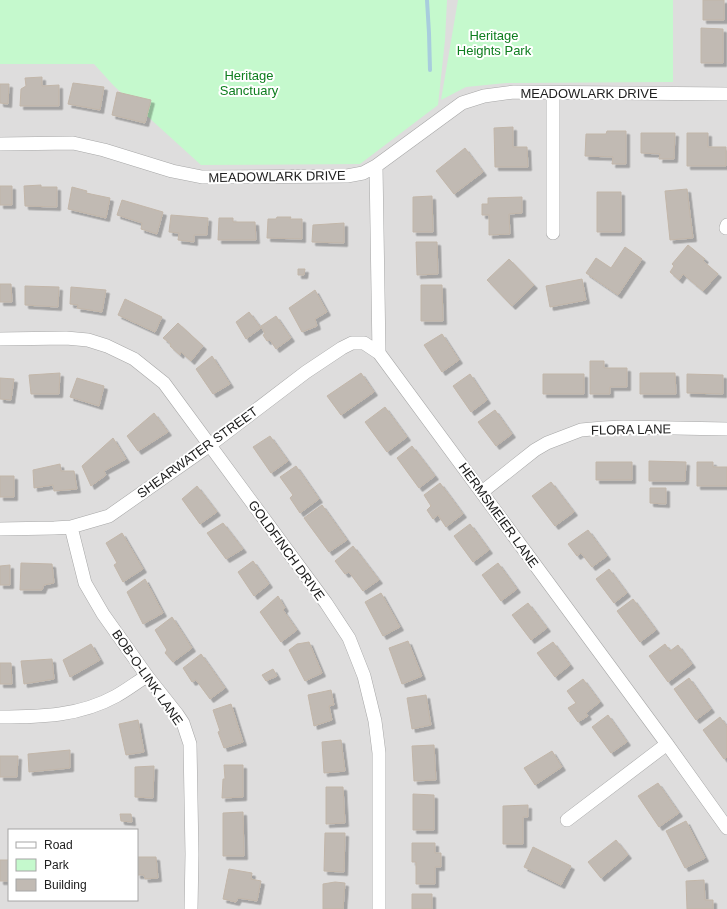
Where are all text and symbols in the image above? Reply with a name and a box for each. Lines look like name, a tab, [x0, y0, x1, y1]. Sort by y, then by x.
park label: Heritage Heights Park	[457, 28, 532, 58]
park label: Heritage Sanctuary	[220, 68, 279, 98]
street label: MEADOWLARK DRIVE	[520, 86, 658, 101]
street label: MEADOWLARK DRIVE	[208, 168, 346, 185]
street label: SHEARWATER STREET	[134, 404, 260, 501]
street label: FLORA LANE	[591, 421, 672, 438]
street label: HERMSMEIER LANE	[456, 460, 542, 571]
street label: GOLDFINCH DRIVE	[245, 497, 328, 603]
street label: BOB-O-LINK LANE	[109, 627, 186, 728]
legend	[8, 829, 138, 901]
text: Road	[44, 838, 73, 852]
text: Park	[44, 858, 70, 872]
text: Building	[44, 878, 87, 892]

